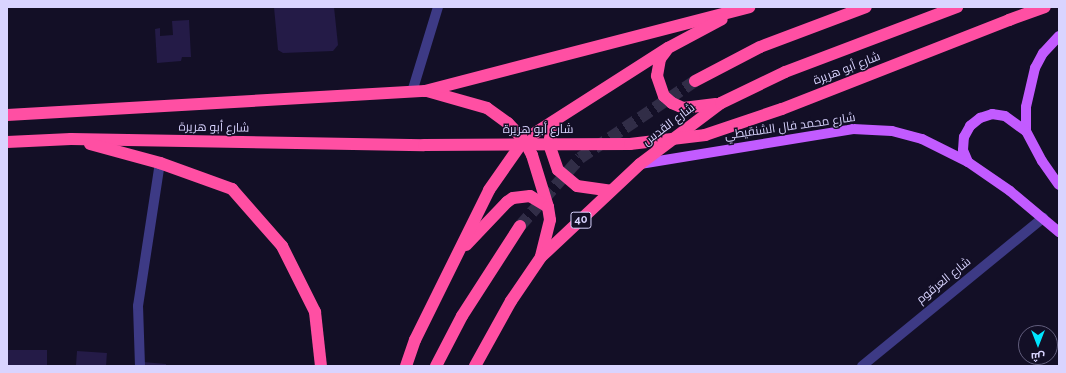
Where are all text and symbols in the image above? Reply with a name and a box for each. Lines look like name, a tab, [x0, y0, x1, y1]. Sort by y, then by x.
street label: شارع أبو هريرة	[811, 50, 883, 88]
street label: شارع القدس	[640, 101, 698, 149]
street label: شارع محمد فال الشنقيطي	[724, 111, 856, 143]
street label: شارع أبو هريرة	[179, 120, 249, 136]
street label: شارع أبو هريرة	[503, 123, 573, 137]
road number: 40	[570, 211, 592, 229]
street label: شارع العرقوم	[914, 255, 974, 307]
north arrow	[1018, 325, 1058, 365]
text: ش	[1031, 350, 1045, 363]

